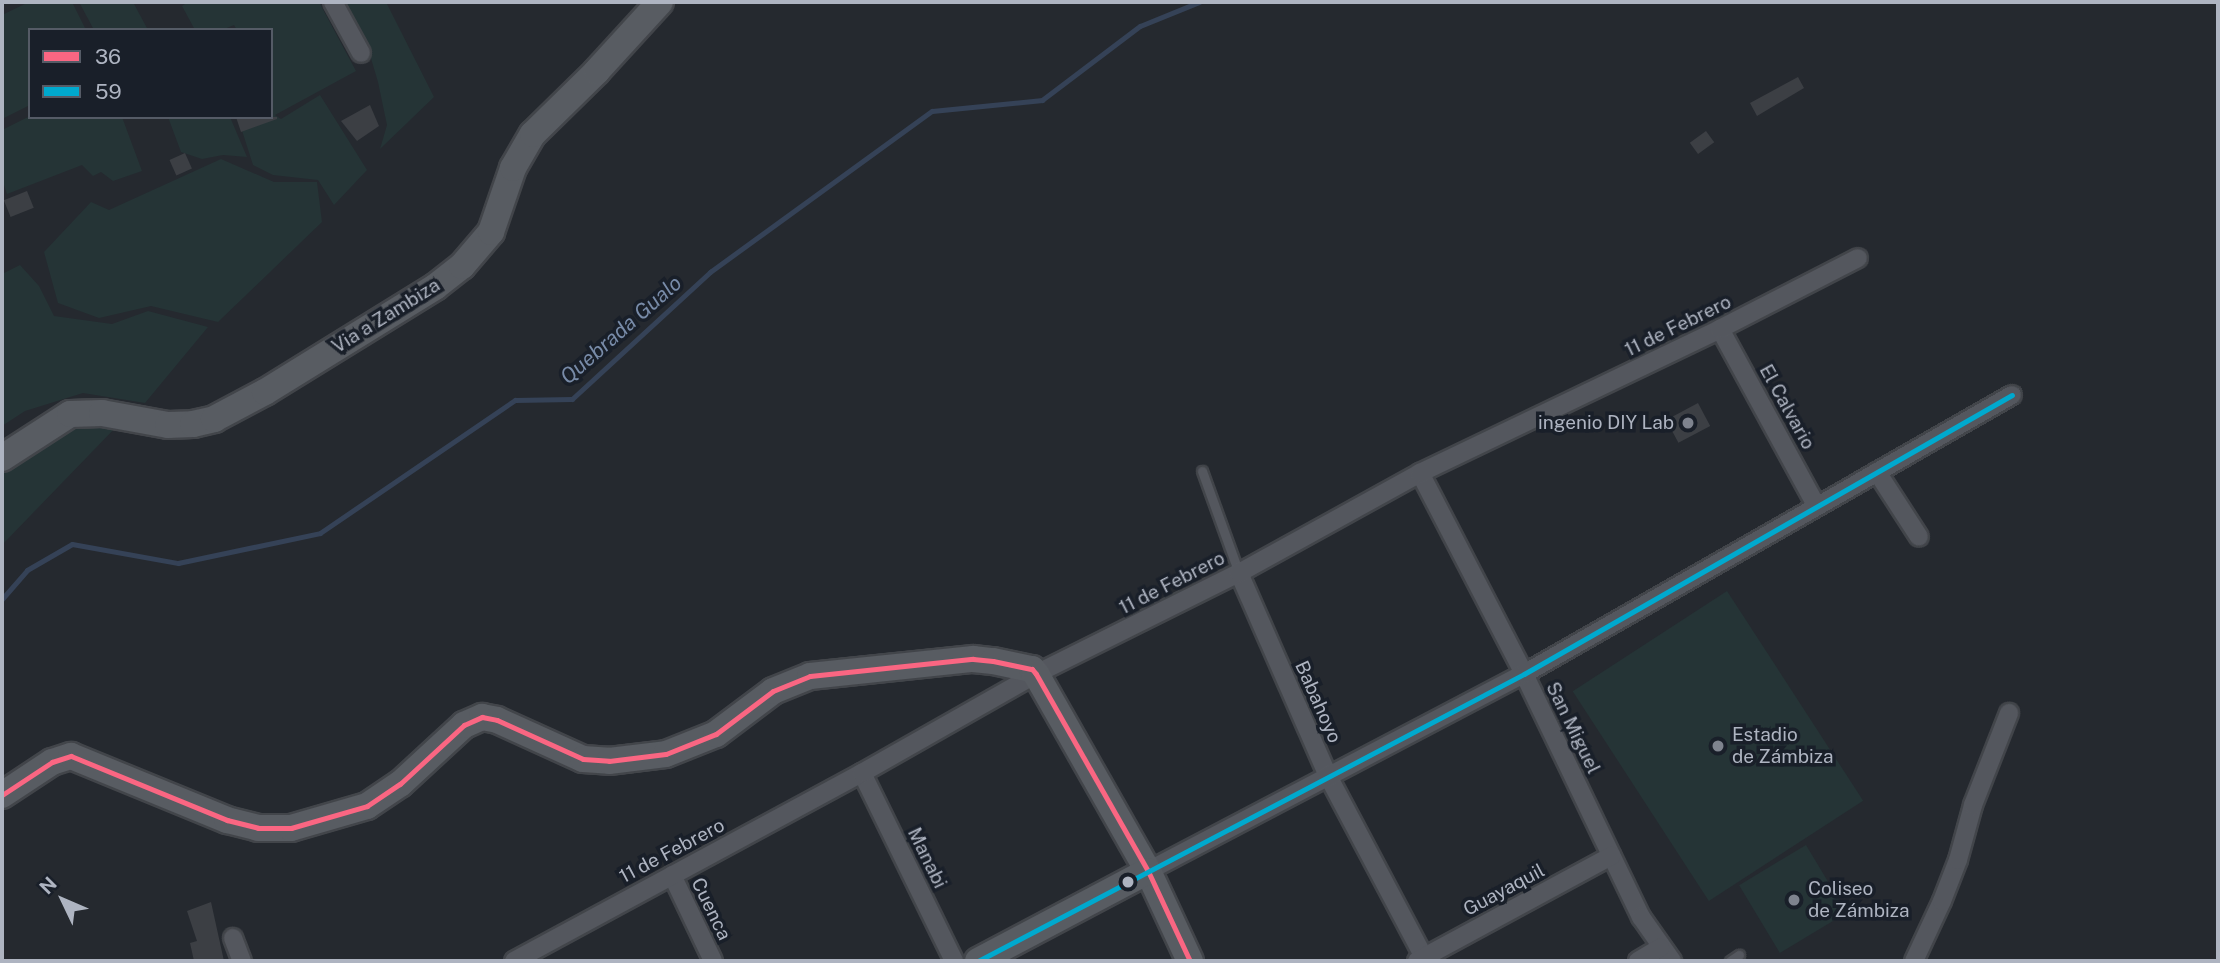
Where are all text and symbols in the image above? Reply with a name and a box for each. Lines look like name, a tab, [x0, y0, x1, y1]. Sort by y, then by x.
legend	[28, 28, 273, 119]
text: 36	[95, 44, 121, 69]
text: 59	[95, 79, 122, 104]
water label: Quebrada Gualo	[555, 270, 687, 390]
street label: Via a Zambiza	[328, 274, 444, 358]
street label: 11 de Febrero	[1621, 290, 1735, 362]
street label: El Calvario	[1754, 361, 1820, 453]
place label: ingenio DIY Lab	[1538, 412, 1674, 434]
marker: ingenio DIY Lab	[1680, 415, 1696, 431]
street label: 11 de Febrero	[1115, 547, 1229, 619]
street label: Babahoyo	[1290, 658, 1346, 746]
street label: San Miguel	[1541, 678, 1605, 778]
place label: Estadio de Zámbiza	[1732, 724, 1834, 768]
marker: Estadio de Zámbiza	[1710, 738, 1726, 754]
street label: 11 de Febrero	[615, 814, 729, 888]
street label: Manabi	[903, 824, 951, 892]
street label: Guayaquil	[1460, 859, 1548, 921]
north arrow	[28, 865, 98, 935]
text: N	[35, 872, 61, 898]
street label: Cuenca	[686, 874, 736, 944]
unlabelled marker	[1121, 875, 1135, 889]
place label: Coliseo de Zámbiza	[1808, 878, 1910, 922]
marker: Coliseo de Zámbiza	[1786, 892, 1802, 908]

